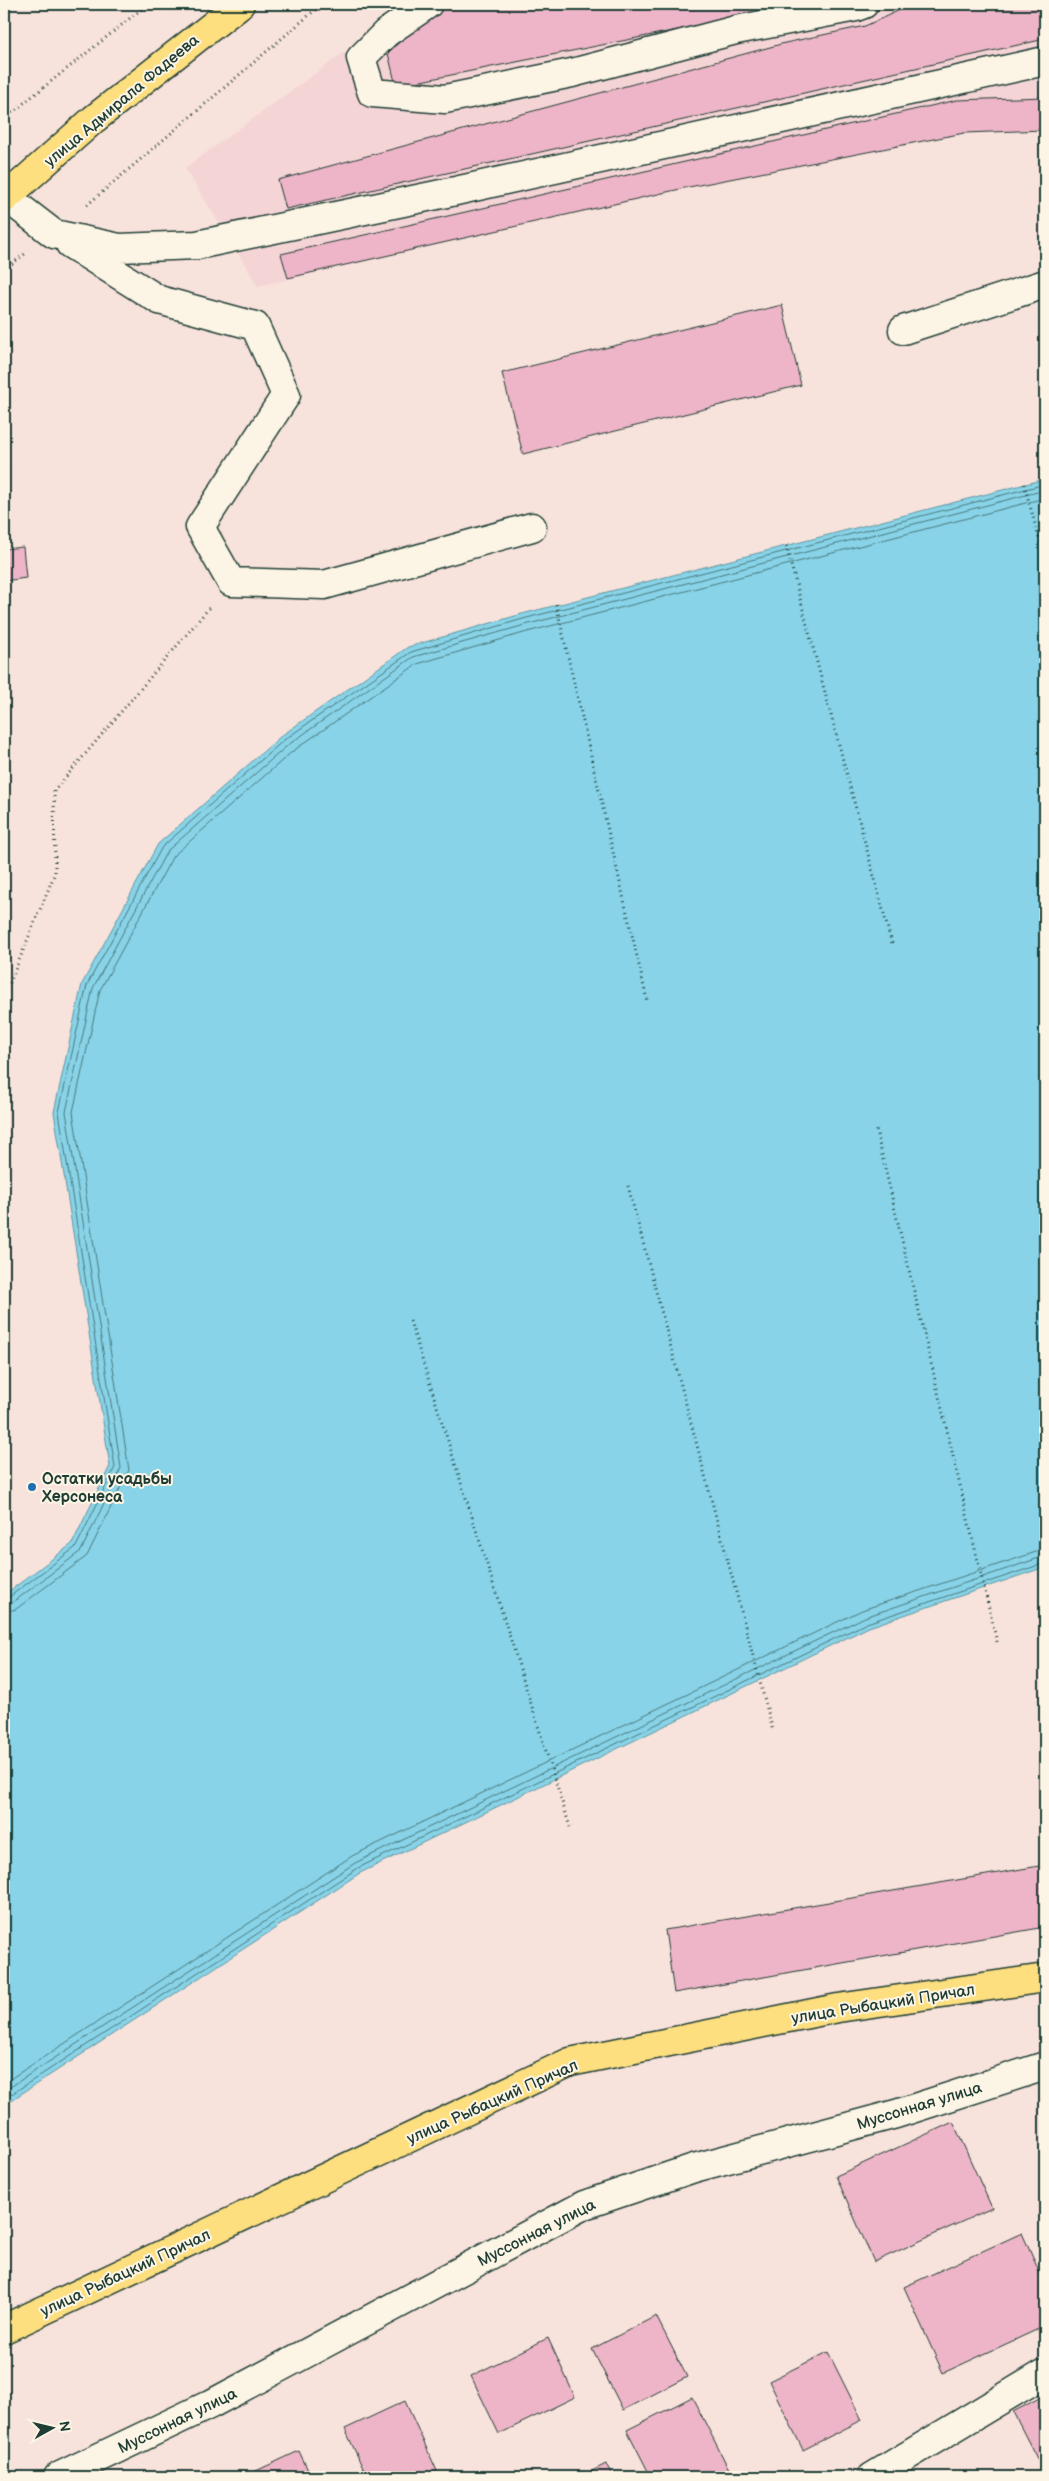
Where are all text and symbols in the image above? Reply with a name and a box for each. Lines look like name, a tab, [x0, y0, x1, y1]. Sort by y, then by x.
street label: улица Адмирала Фадеева	[41, 31, 204, 171]
place label: Остатки усадьбы Херсонеса	[41, 1470, 172, 1507]
marker: Остатки усадьбы Херсонеса	[26, 1481, 38, 1493]
street label: улица Рыбацкий Причал	[790, 1981, 976, 2028]
street label: улица Рыбацкий Причал	[404, 2056, 581, 2149]
street label: Муссонная улица	[855, 2078, 985, 2135]
street label: Муссонная улица	[475, 2195, 599, 2271]
street label: улица Рыбацкий Причал	[38, 2226, 214, 2321]
street label: Муссонная улица	[115, 2384, 241, 2458]
north arrow	[28, 2404, 78, 2454]
text: N	[55, 2420, 74, 2433]

